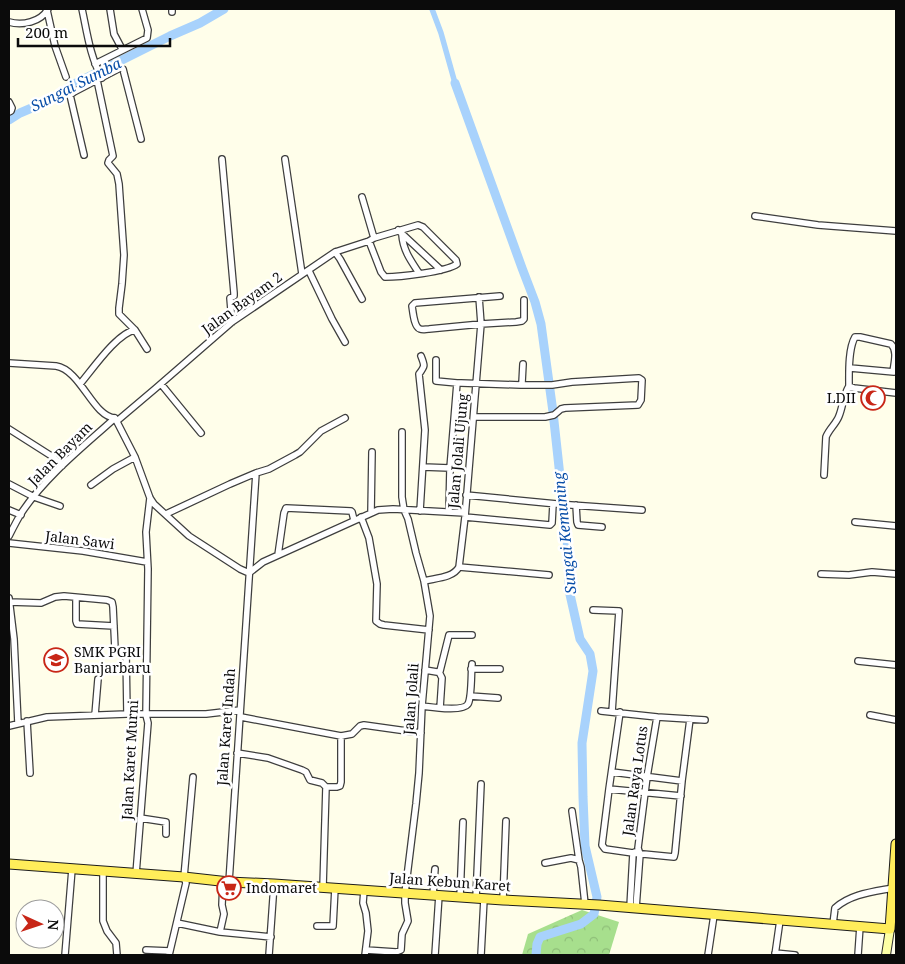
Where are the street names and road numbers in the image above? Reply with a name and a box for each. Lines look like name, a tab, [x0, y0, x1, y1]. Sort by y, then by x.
street label: Jalan Bayam 2	[197, 267, 286, 339]
street label: Jalan Jolali Ujung	[443, 392, 472, 510]
street label: Jalan Bayam	[23, 417, 96, 491]
street label: Jalan Sawi	[43, 526, 116, 553]
street label: Jalan Jolali	[398, 662, 423, 736]
street label: Jalan Karet Indah	[212, 668, 239, 787]
street label: Jalan Karet Murni	[117, 699, 142, 822]
street label: Jalan Raya Lotus	[617, 725, 652, 838]
street label: Jalan Kebun Karet	[388, 868, 511, 895]

